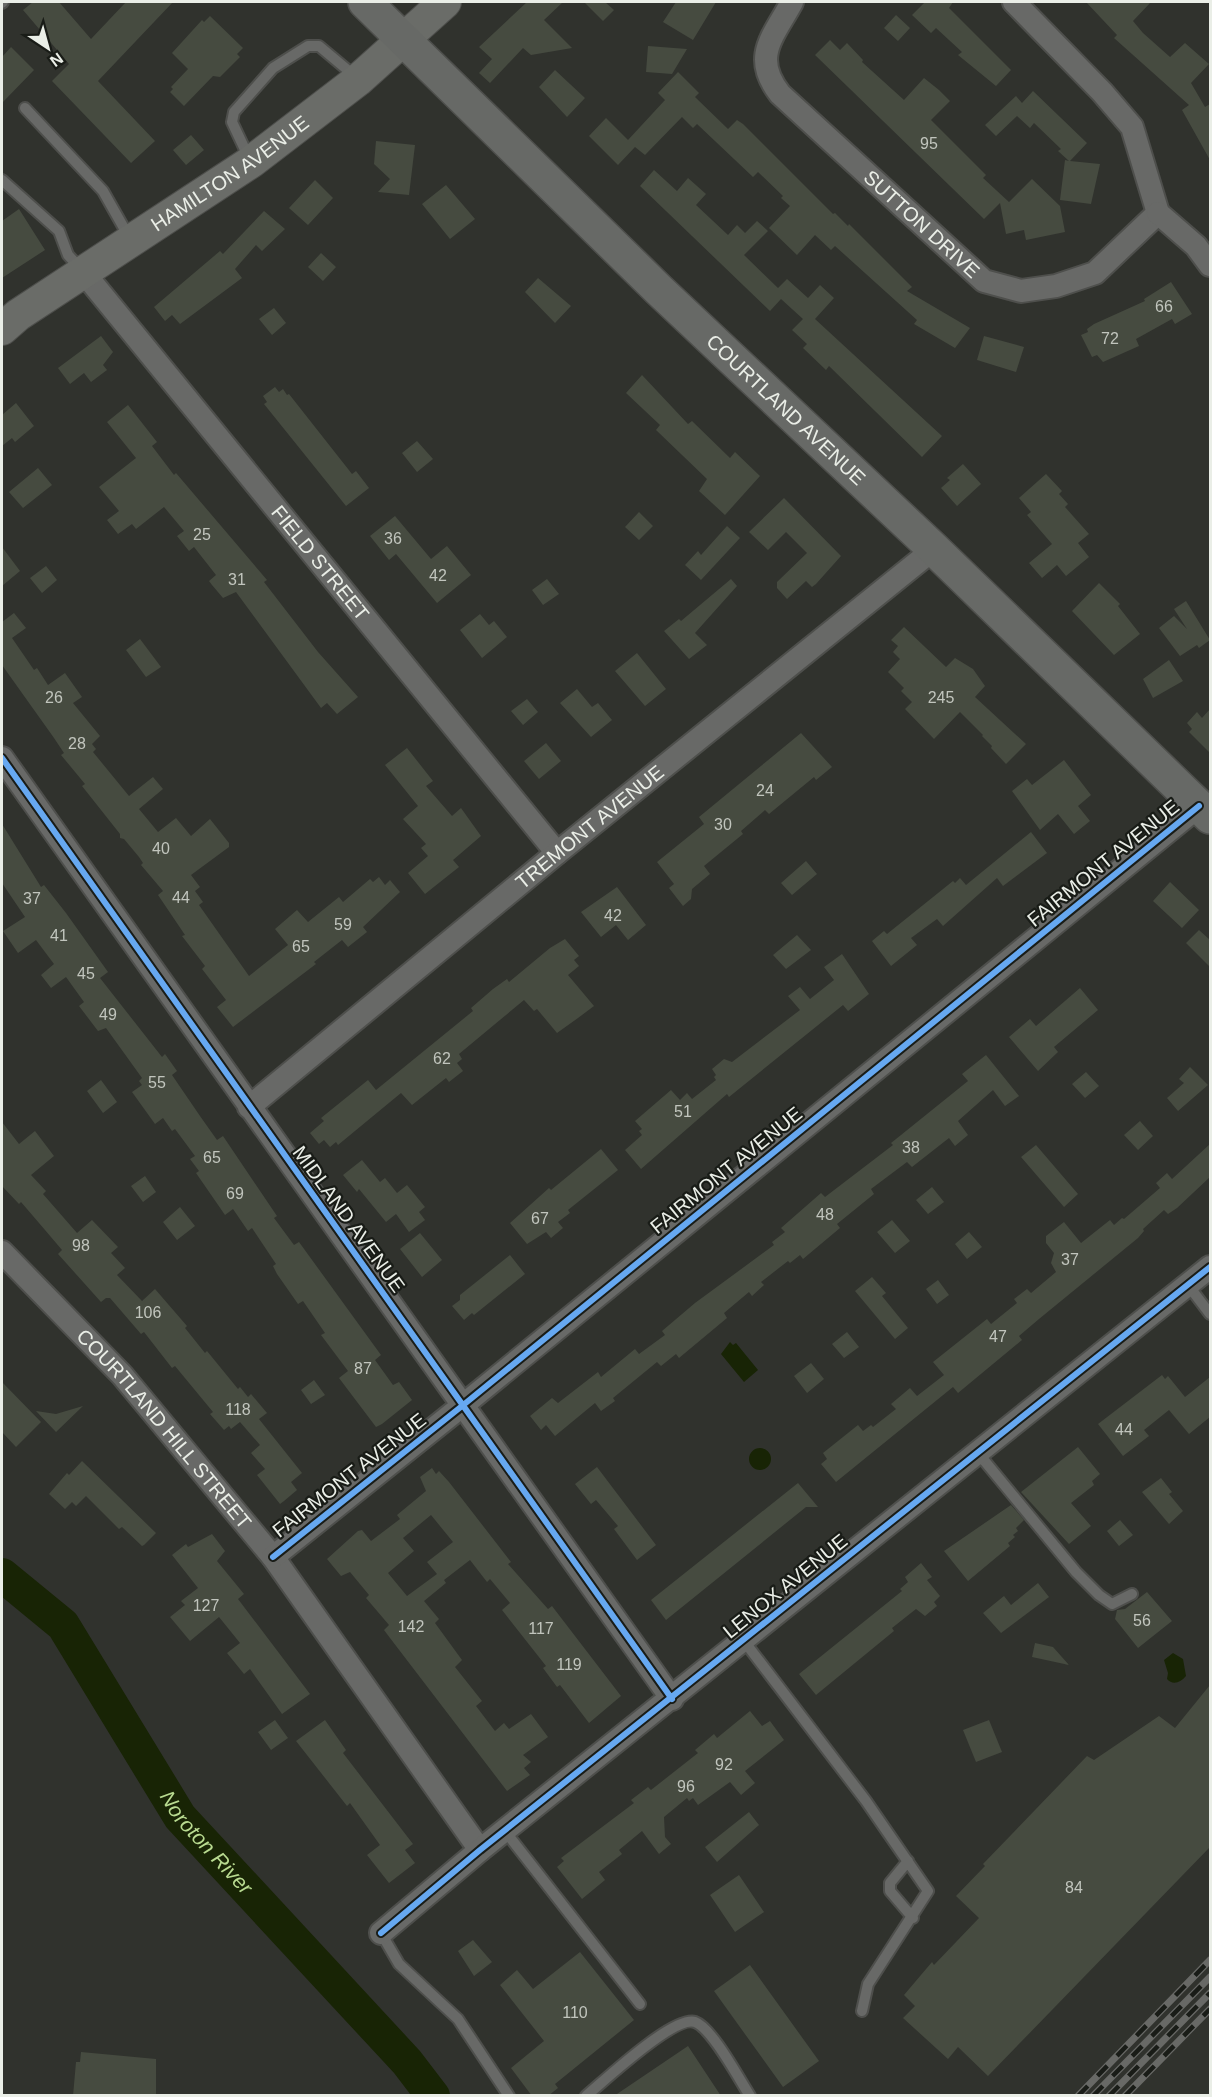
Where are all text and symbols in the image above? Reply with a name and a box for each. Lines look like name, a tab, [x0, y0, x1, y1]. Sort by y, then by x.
north arrow	[18, 18, 78, 78]
text: N	[47, 49, 66, 70]
street label: HAMILTON AVENUE	[147, 111, 313, 236]
house number: 95	[920, 135, 938, 152]
street label: SUTTON DRIVE	[860, 166, 984, 282]
house number: 66	[1155, 298, 1173, 315]
street label: COURTLAND AVENUE	[702, 330, 870, 489]
house number: 72	[1101, 330, 1119, 347]
street label: FIELD STREET	[267, 501, 374, 624]
house number: 25	[193, 526, 211, 543]
house number: 36	[384, 530, 402, 547]
house number: 42	[429, 567, 447, 584]
house number: 31	[228, 571, 246, 588]
house number: 26	[45, 689, 63, 706]
house number: 245	[928, 689, 954, 706]
house number: 28	[68, 735, 86, 752]
street label: TREMONT AVENUE	[511, 761, 668, 893]
house number: 24	[756, 782, 774, 799]
street label: FAIRMONT AVENUE	[1023, 795, 1183, 931]
house number: 30	[714, 816, 732, 833]
house number: 40	[152, 840, 170, 857]
house number: 44	[172, 889, 190, 906]
house number: 37	[23, 890, 41, 907]
house number: 42	[604, 907, 622, 924]
house number: 59	[334, 916, 352, 933]
house number: 41	[50, 927, 68, 944]
house number: 65	[292, 938, 310, 955]
house number: 45	[77, 965, 95, 982]
house number: 49	[99, 1006, 117, 1023]
house number: 62	[433, 1050, 451, 1067]
house number: 55	[148, 1074, 166, 1091]
street label: FAIRMONT AVENUE	[646, 1102, 806, 1238]
house number: 51	[674, 1103, 692, 1120]
house number: 38	[902, 1139, 920, 1156]
street label: MIDLAND AVENUE	[289, 1142, 409, 1296]
house number: 65	[203, 1149, 221, 1166]
house number: 69	[226, 1185, 244, 1202]
house number: 48	[816, 1206, 834, 1223]
house number: 67	[531, 1210, 549, 1227]
house number: 98	[72, 1237, 90, 1254]
house number: 37	[1061, 1251, 1079, 1268]
house number: 106	[135, 1304, 161, 1321]
street label: COURTLAND HILL STREET	[72, 1325, 256, 1533]
house number: 47	[989, 1328, 1007, 1345]
house number: 87	[354, 1360, 372, 1377]
house number: 118	[225, 1401, 251, 1418]
street label: FAIRMONT AVENUE	[268, 1408, 430, 1542]
house number: 44	[1115, 1421, 1133, 1438]
street label: LENOX AVENUE	[719, 1529, 851, 1643]
house number: 127	[193, 1597, 219, 1614]
house number: 56	[1133, 1612, 1151, 1629]
house number: 142	[398, 1618, 424, 1635]
house number: 117	[528, 1620, 554, 1637]
house number: 119	[556, 1656, 582, 1673]
house number: 92	[715, 1756, 733, 1773]
house number: 96	[677, 1778, 695, 1795]
water label: Noroton River	[156, 1786, 258, 1899]
house number: 84	[1065, 1879, 1083, 1896]
house number: 110	[562, 2004, 588, 2021]

